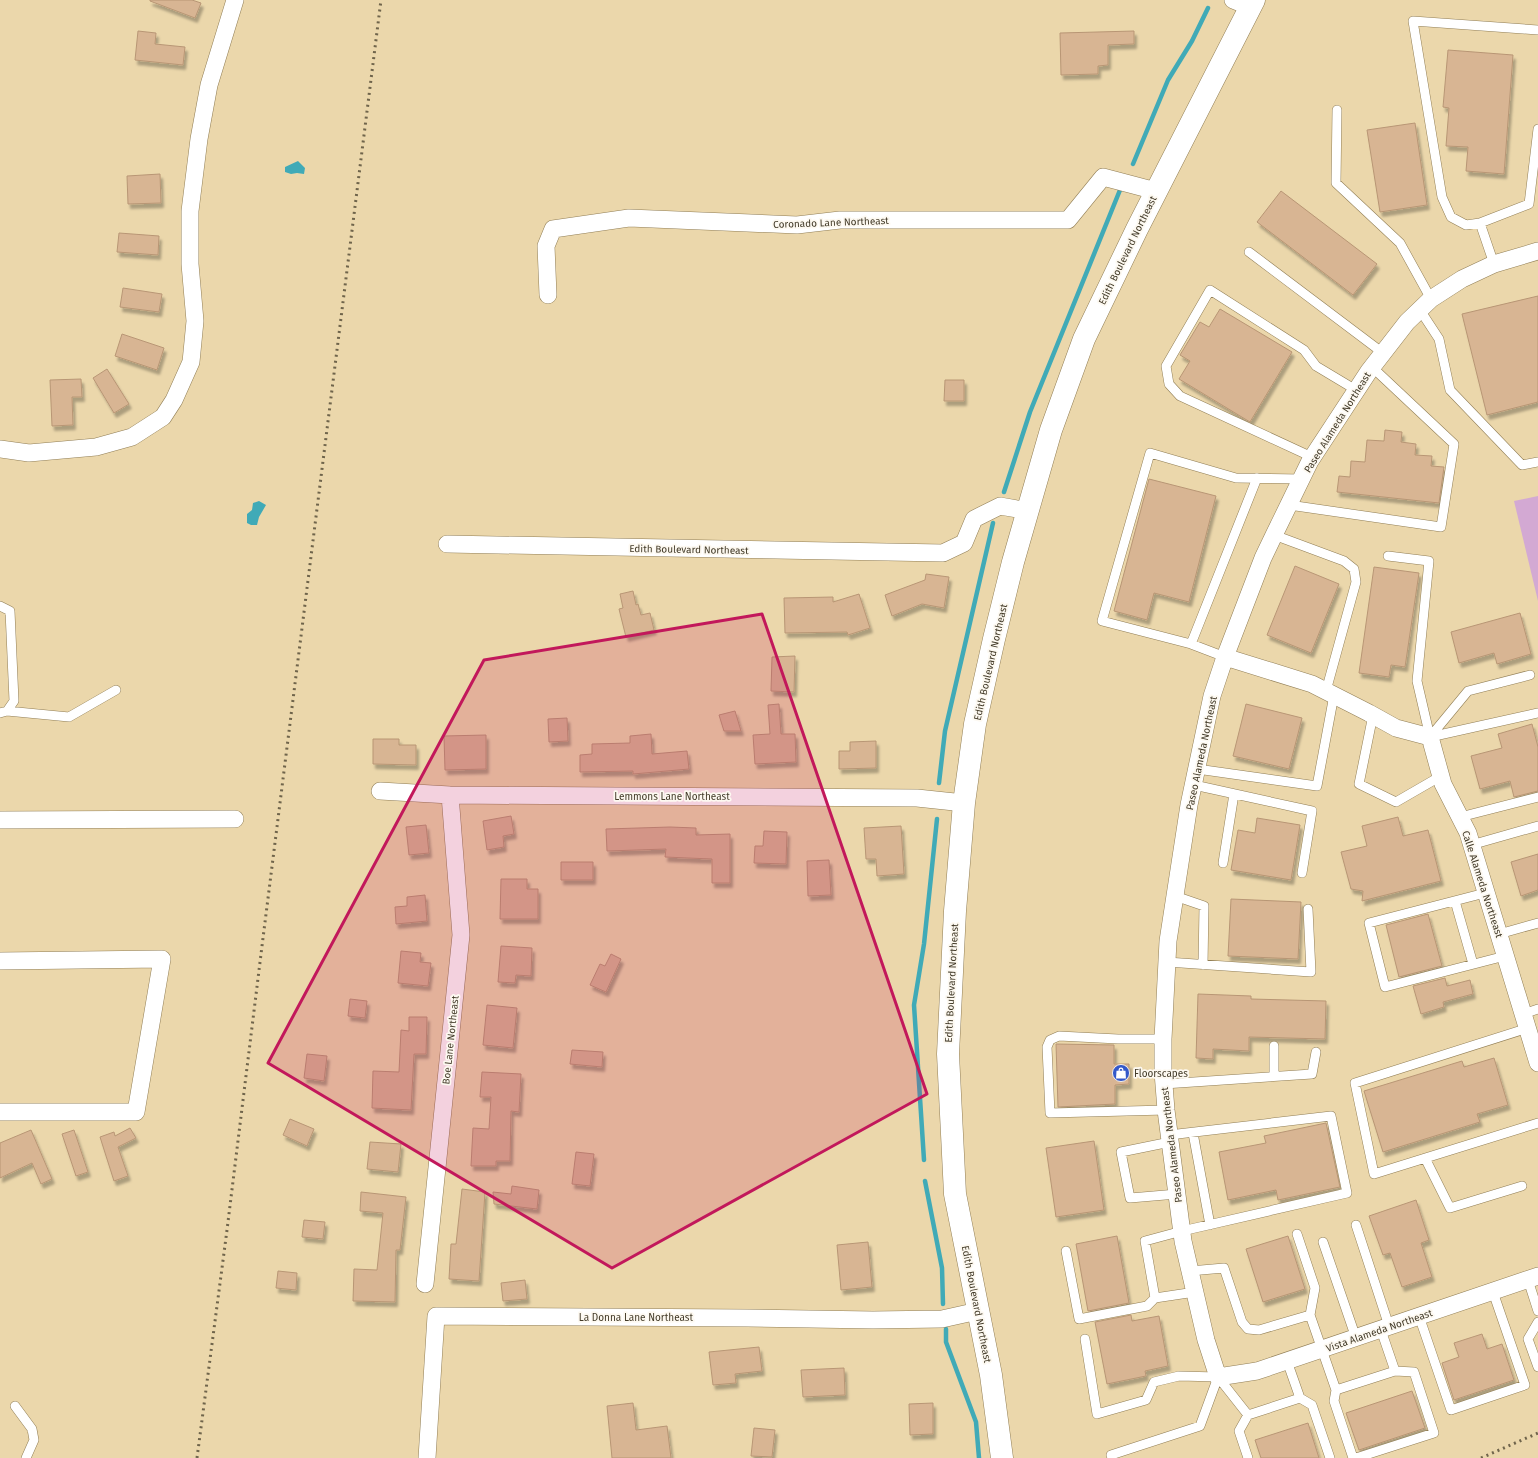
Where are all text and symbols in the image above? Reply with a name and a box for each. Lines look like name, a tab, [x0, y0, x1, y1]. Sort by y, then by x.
street label: Edith Boulevard Northeast	[1096, 194, 1160, 307]
street label: Coronado Lane Northeast	[773, 215, 889, 231]
street label: Paseo Alameda Northeast	[1302, 370, 1374, 475]
street label: Edith Boulevard Northeast	[629, 543, 749, 557]
street label: Edith Boulevard Northeast	[972, 602, 1010, 722]
street label: Paseo Alameda Northeast	[1184, 695, 1220, 811]
street label: Lemmons Lane Northeast	[614, 791, 730, 803]
street label: Calle Alameda Northeast	[1459, 829, 1505, 940]
street label: Edith Boulevard Northeast	[943, 923, 961, 1043]
street label: Boe Lane Northeast	[440, 995, 462, 1085]
shop icon: Floorscapes	[1111, 1063, 1131, 1083]
place label: Floorscapes	[1134, 1068, 1188, 1080]
street label: Paseo Alameda Northeast	[1159, 1086, 1185, 1203]
street label: Edith Boulevard Northeast	[959, 1244, 993, 1364]
street label: Vista Alameda Northeast	[1325, 1307, 1434, 1355]
street label: La Donna Lane Northeast	[579, 1312, 694, 1324]

